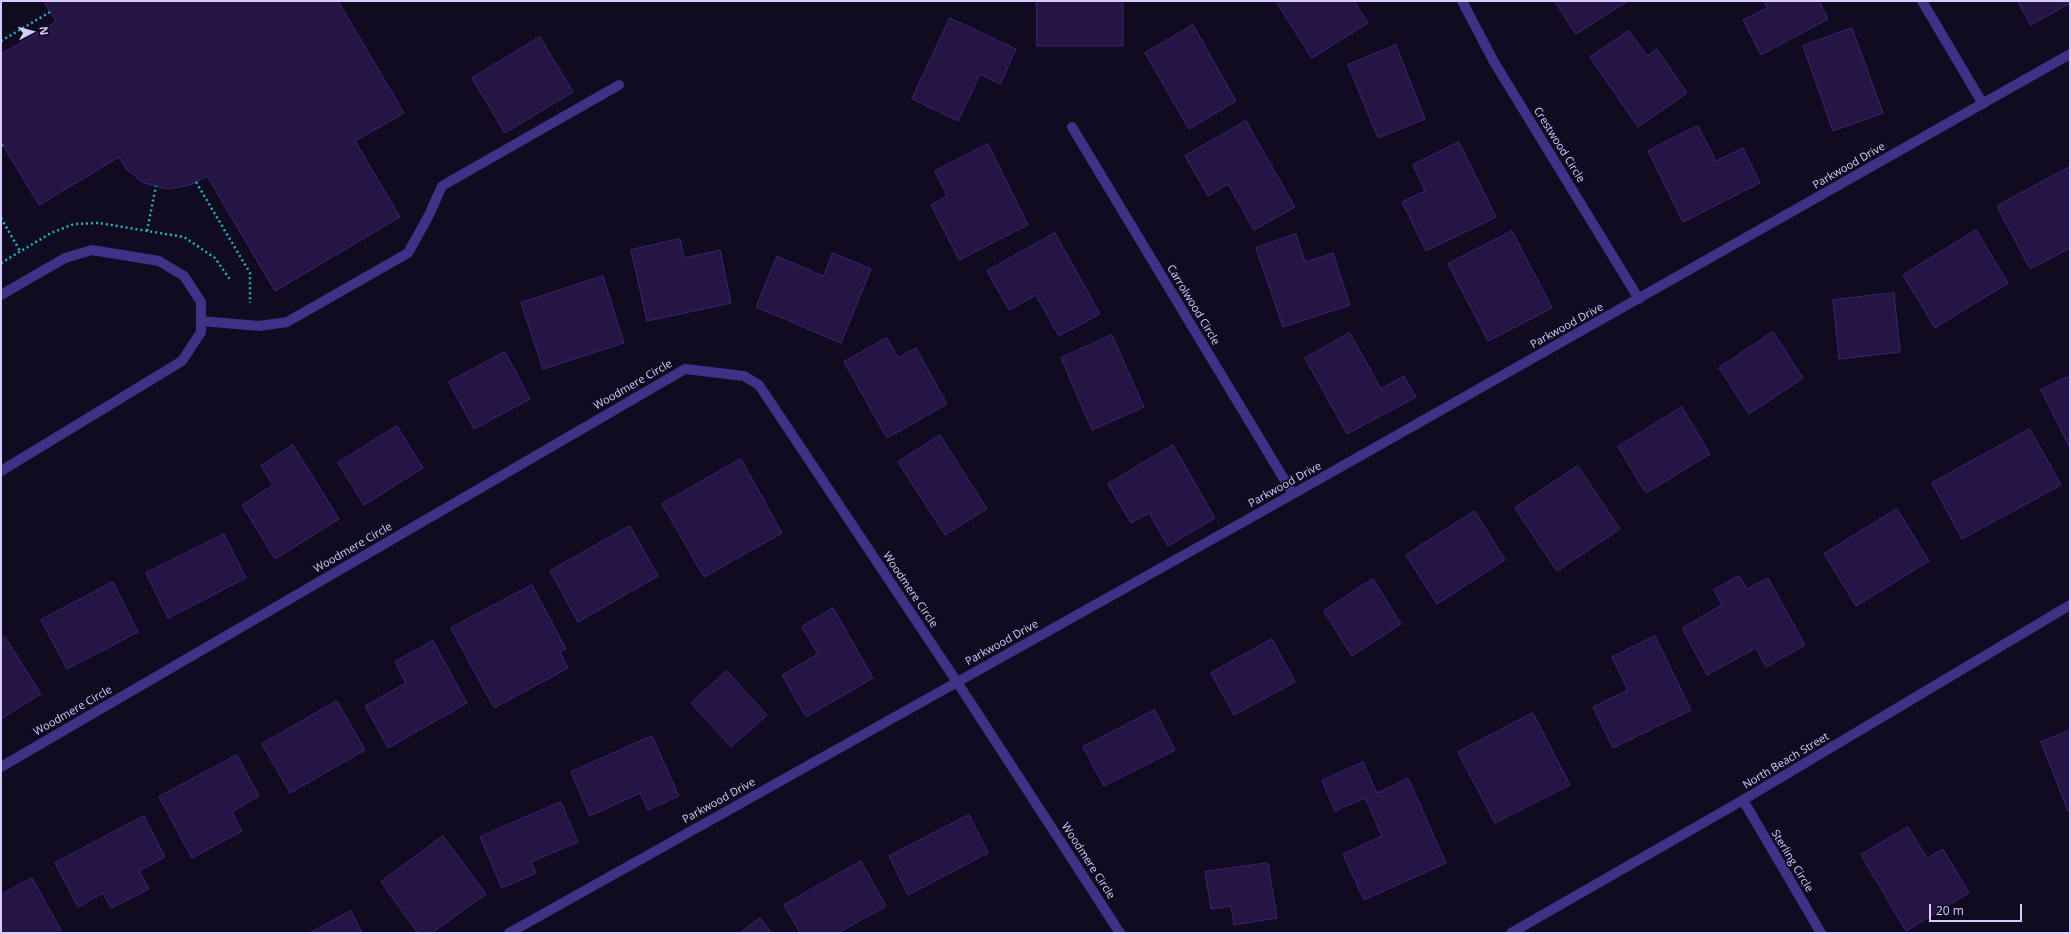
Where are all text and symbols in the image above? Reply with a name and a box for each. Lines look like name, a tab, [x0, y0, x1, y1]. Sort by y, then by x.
north arrow	[12, 12, 52, 52]
text: N	[37, 25, 52, 36]
street label: Crestwood Circle	[1530, 105, 1588, 185]
street label: Parkwood Drive	[1811, 140, 1887, 192]
street label: Carrolwood Circle	[1164, 263, 1222, 347]
street label: Parkwood Drive	[1528, 301, 1606, 351]
street label: Woodmere Circle	[591, 357, 675, 413]
street label: Parkwood Drive	[1246, 460, 1324, 510]
street label: Woodmere Circle	[311, 520, 395, 576]
street label: Woodmere Circle	[880, 550, 940, 630]
street label: Parkwood Drive	[963, 618, 1041, 668]
street label: Woodmere Circle	[31, 683, 115, 739]
street label: North Beach Street	[1741, 730, 1831, 792]
street label: Parkwood Drive	[680, 776, 758, 826]
street label: Woodmere Circle	[1058, 820, 1118, 902]
street label: Sterling Circle	[1768, 828, 1816, 894]
scale bar	[1931, 896, 2024, 922]
text: 20 m	[1936, 902, 1964, 919]

